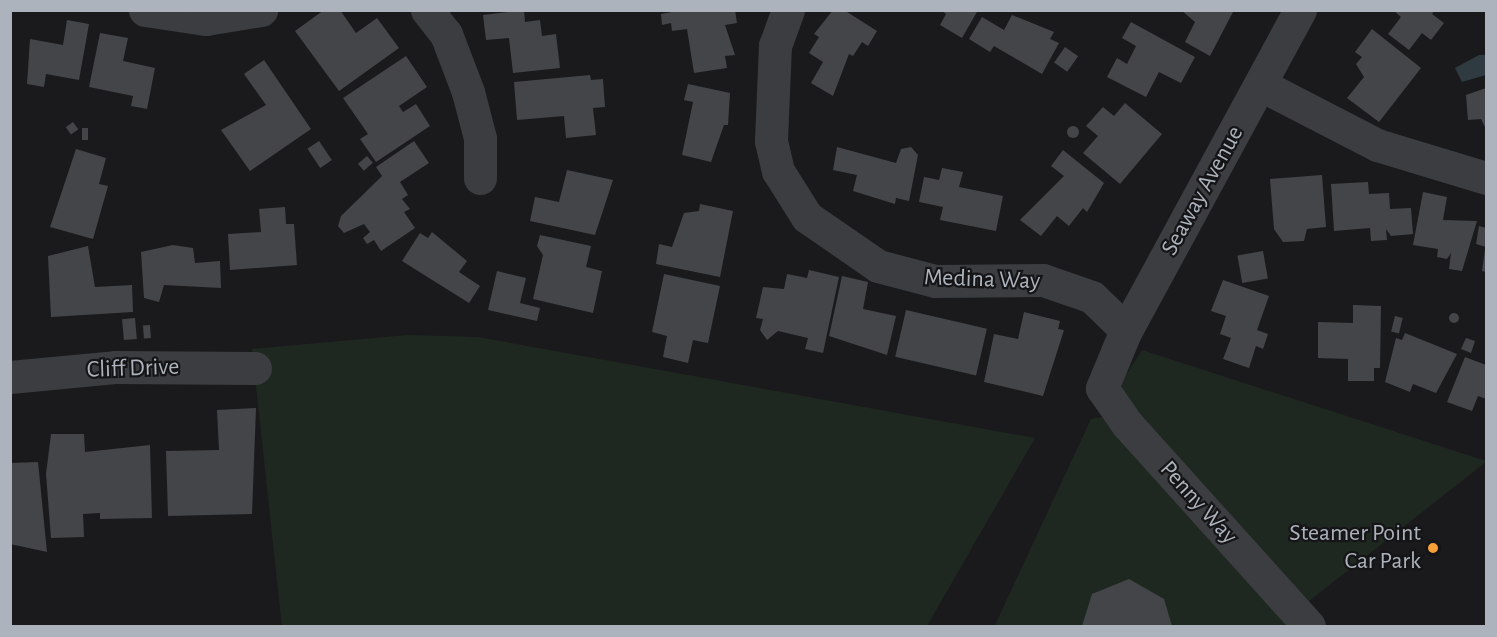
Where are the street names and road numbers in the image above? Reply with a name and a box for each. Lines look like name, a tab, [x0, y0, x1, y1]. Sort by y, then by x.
street label: Seaway Avenue	[1156, 121, 1250, 261]
street label: Medina Way	[923, 264, 1041, 296]
street label: Cliff Drive	[86, 353, 180, 385]
street label: Penny Way	[1153, 455, 1243, 551]

